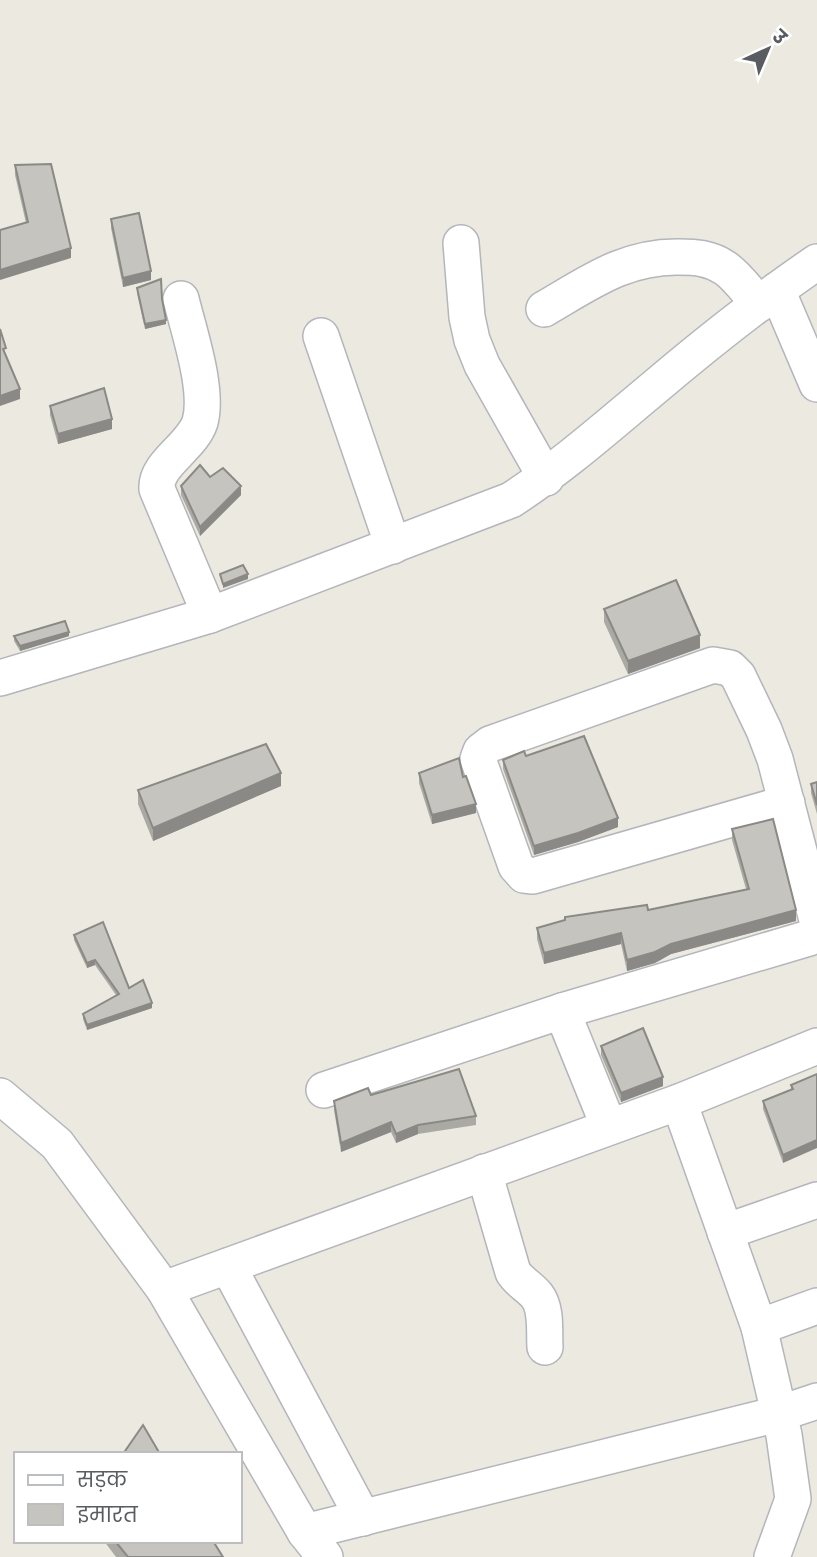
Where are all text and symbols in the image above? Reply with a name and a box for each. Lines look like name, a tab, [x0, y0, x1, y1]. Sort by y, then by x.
north arrow	[733, 14, 803, 84]
text: उ	[765, 23, 794, 51]
legend	[14, 1452, 242, 1543]
text: सड़क	[76, 1465, 128, 1494]
text: इमारत	[76, 1500, 139, 1529]

